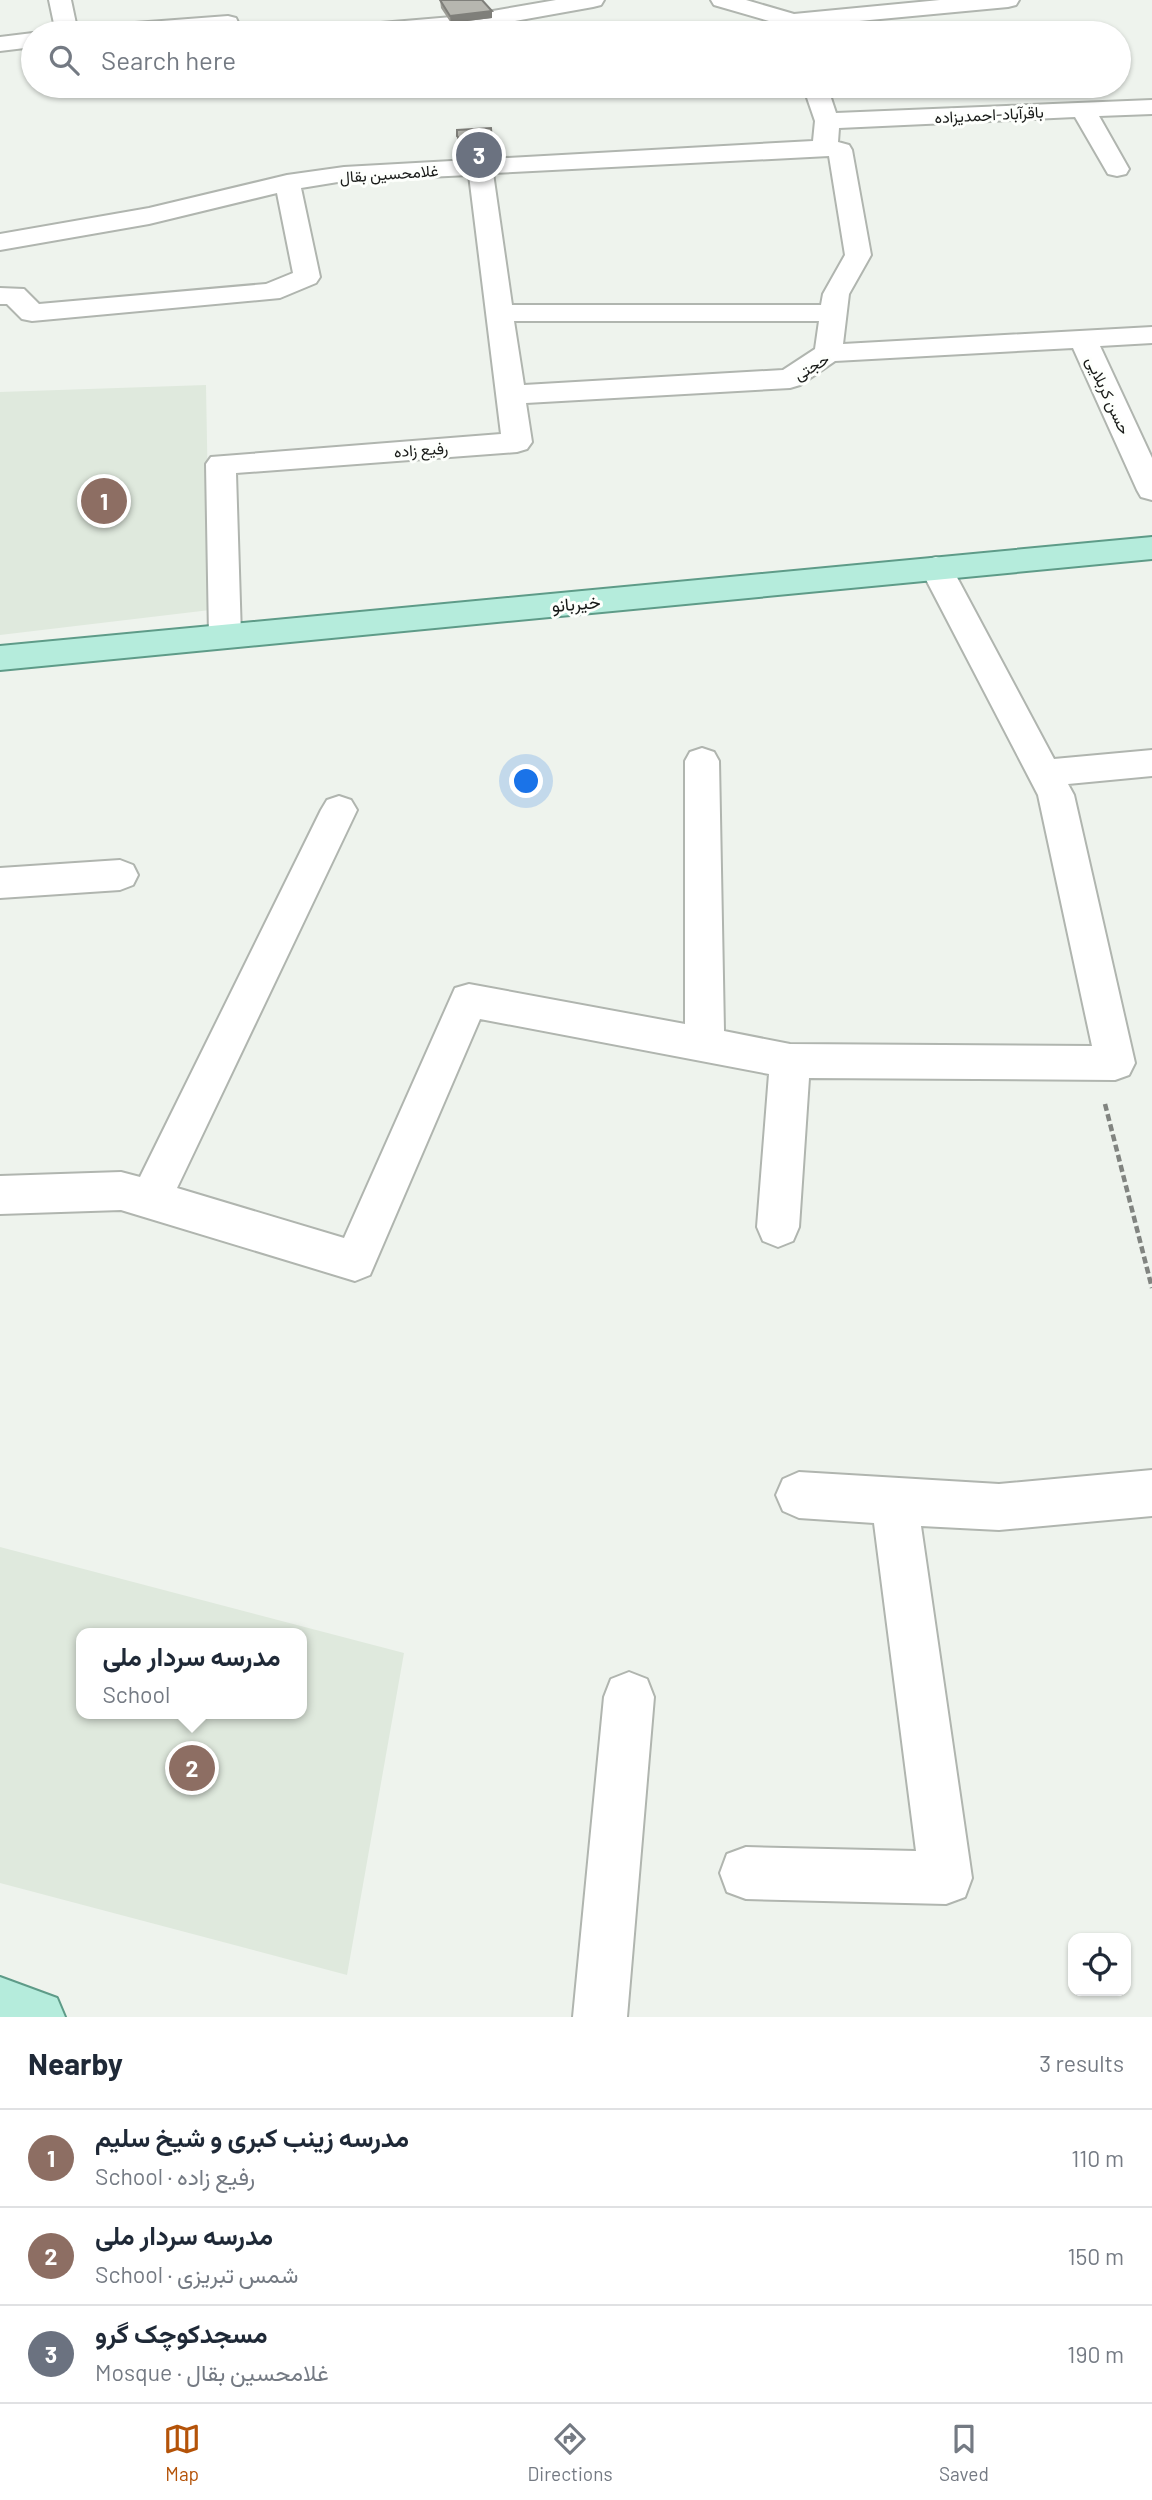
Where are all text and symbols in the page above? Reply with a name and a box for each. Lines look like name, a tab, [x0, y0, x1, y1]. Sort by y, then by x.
search box	[21, 21, 1131, 98]
icon: search	[45, 41, 83, 79]
text: Search here	[101, 44, 236, 75]
street label: باقرآباد-احمدیزاده	[934, 102, 1044, 128]
pin: 3	[456, 129, 502, 181]
street label: غلامحسین بقال	[339, 160, 439, 188]
street label: حجتی	[790, 348, 833, 385]
street label: حسن کربلایی	[1081, 353, 1135, 438]
street label: رفیع زاده	[393, 438, 449, 463]
pin: 1	[81, 475, 127, 527]
street label: خیربانو	[551, 590, 601, 617]
your location	[509, 764, 543, 798]
popup	[76, 1628, 307, 1719]
text: مدرسه سردار ملی	[102, 1640, 281, 1671]
text: School	[102, 1680, 170, 1708]
pin: 2	[169, 1742, 215, 1794]
map controls	[1068, 1933, 1131, 1996]
button: locate	[1068, 1933, 1131, 1996]
text: Nearby	[28, 2045, 123, 2081]
text: 3 results	[1039, 2049, 1124, 2077]
text: مدرسه زینب کبری و شیخ سلیم	[95, 2121, 409, 2152]
text: 1	[47, 2144, 55, 2172]
text: 110 m	[1071, 2144, 1124, 2172]
text: School · رفیع زاده	[95, 2162, 255, 2190]
text: مدرسه سردار ملی	[95, 2219, 273, 2250]
text: 2	[45, 2242, 57, 2270]
text: 150 m	[1068, 2242, 1124, 2270]
text: School · شمس تبریزی	[95, 2260, 298, 2288]
text: مسجدکوچک گرو	[95, 2317, 268, 2348]
text: 3	[45, 2340, 57, 2368]
text: 190 m	[1067, 2340, 1124, 2368]
text: Mosque · غلامحسین بقال	[95, 2358, 329, 2386]
tab: Map	[163, 2420, 201, 2485]
tab: Directions	[528, 2420, 613, 2485]
tab: Saved	[939, 2420, 989, 2485]

